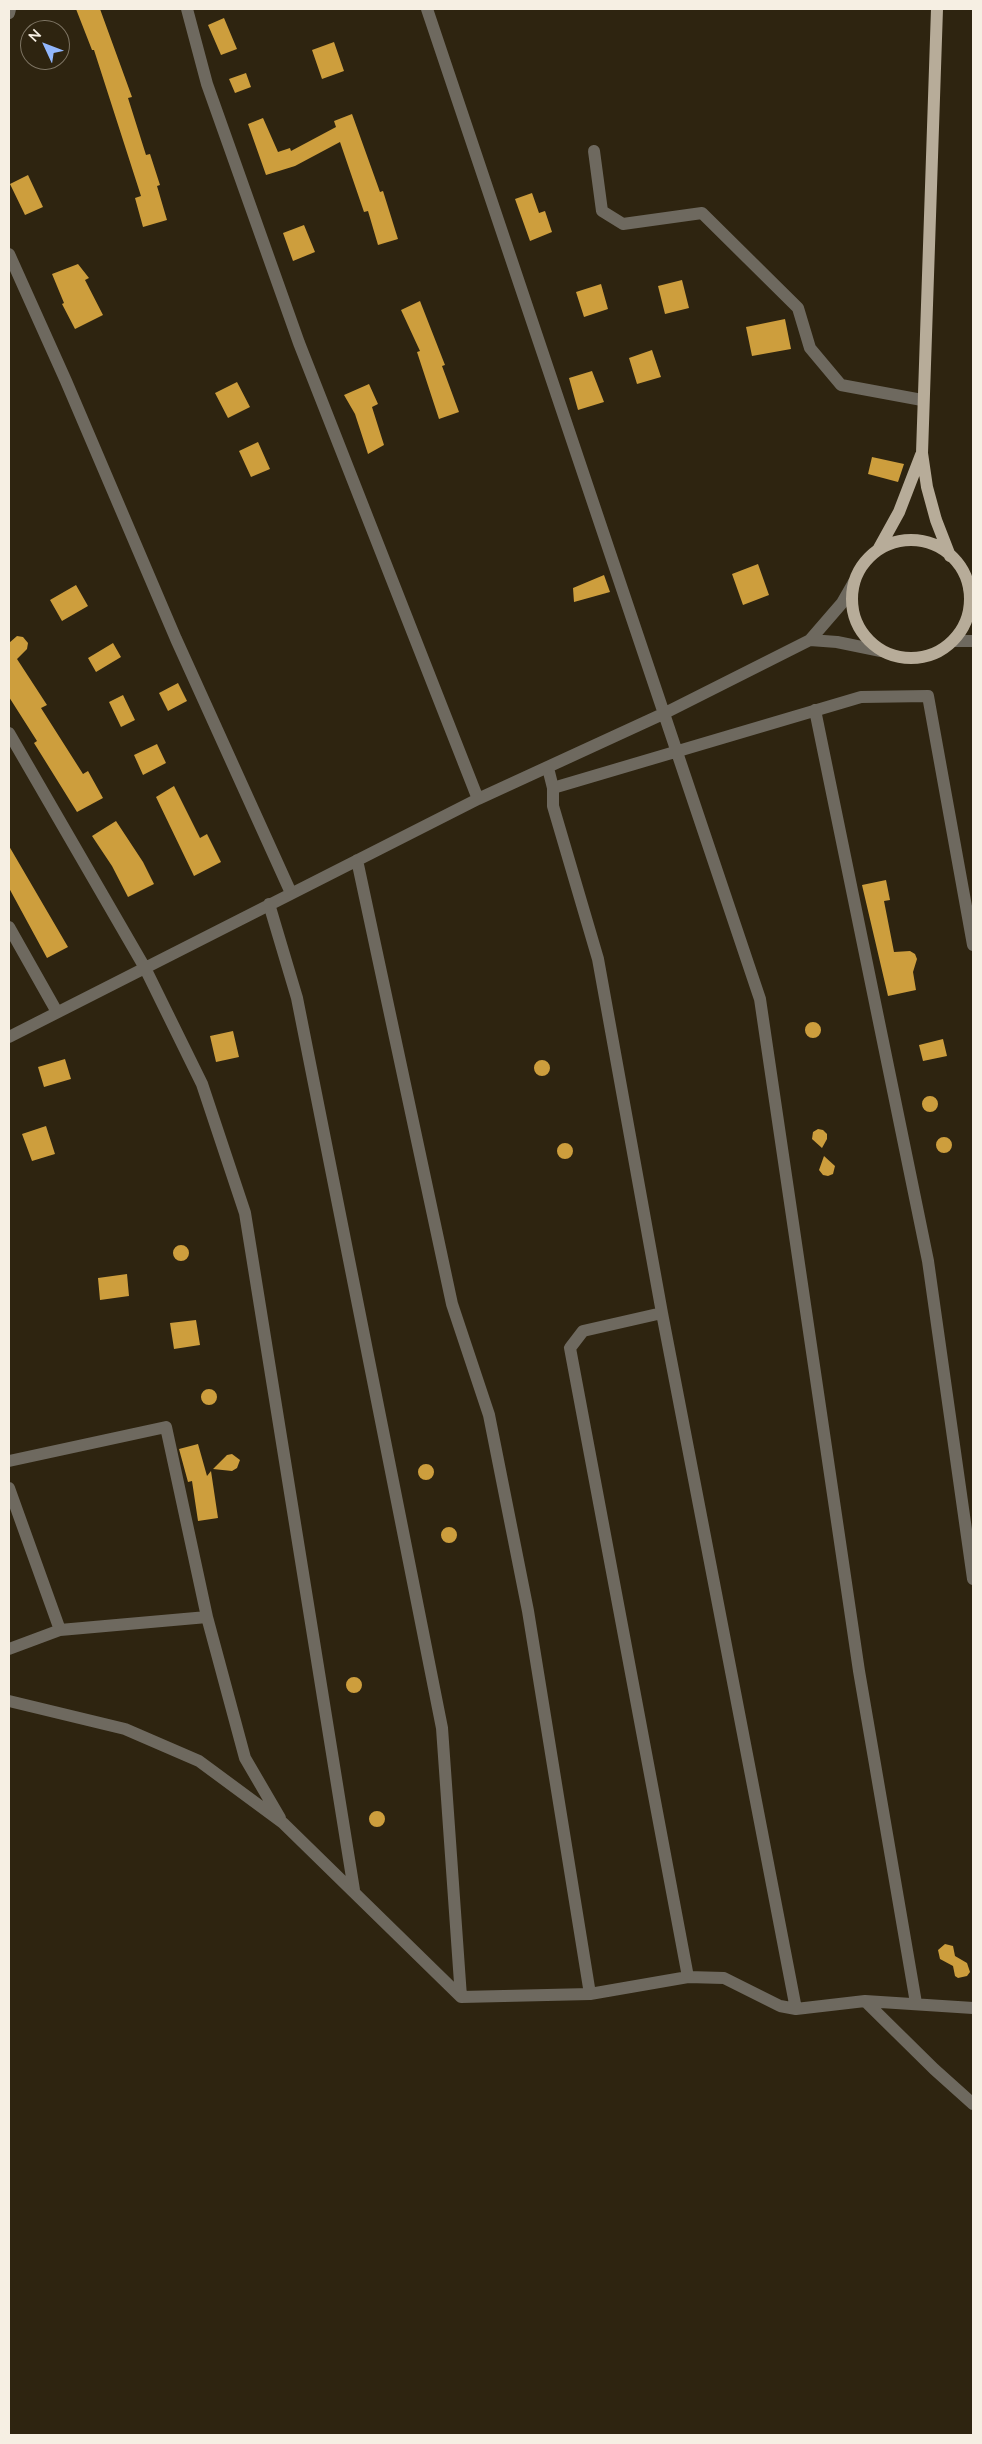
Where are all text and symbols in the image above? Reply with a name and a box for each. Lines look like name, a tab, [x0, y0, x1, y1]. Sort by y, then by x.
north arrow	[20, 20, 70, 70]
text: N	[24, 25, 44, 45]

